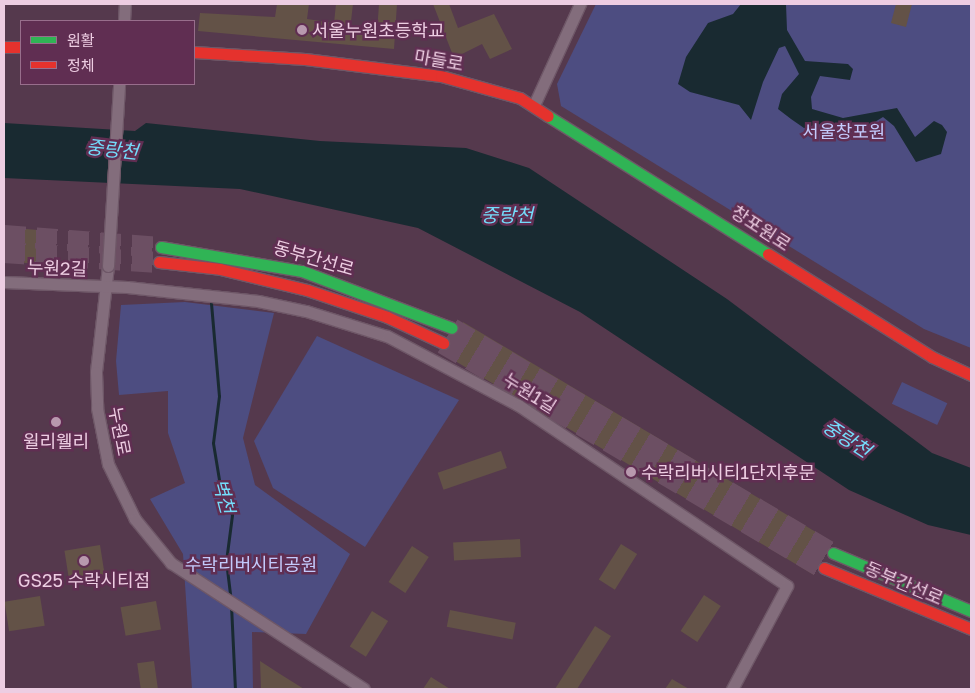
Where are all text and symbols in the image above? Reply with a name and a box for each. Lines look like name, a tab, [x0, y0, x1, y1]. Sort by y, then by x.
place label: 서울누원초등학교	[312, 19, 444, 41]
legend	[20, 20, 195, 85]
marker: 서울누원초등학교	[296, 24, 308, 36]
text: 원활	[67, 31, 95, 49]
street label: 마들로	[413, 45, 465, 75]
text: 정체	[67, 56, 95, 74]
park label: 서울창포원	[803, 120, 885, 142]
water label: 중랑천	[85, 135, 139, 163]
street label: 창포원로	[727, 201, 795, 255]
water label: 중랑천	[481, 204, 533, 226]
street label: 동부간선로	[271, 236, 357, 280]
street label: 누원2길	[27, 256, 87, 280]
street label: 누원1길	[500, 368, 560, 418]
street label: 누원로	[105, 405, 135, 457]
water label: 중랑천	[819, 414, 875, 462]
marker: 윌리웰리	[50, 416, 62, 428]
place label: 윌리웰리	[23, 430, 89, 452]
place label: 수락리버시티1단지후문	[641, 461, 815, 483]
marker: 수락리버시티1단지후문	[625, 466, 637, 478]
water label: 벽천	[208, 476, 240, 516]
park label: 수락리버시티공원	[185, 553, 317, 575]
marker: GS25 수락시티점	[78, 555, 90, 567]
street label: 동부간선로	[862, 557, 946, 609]
place label: GS25 수락시티점	[18, 569, 150, 591]

